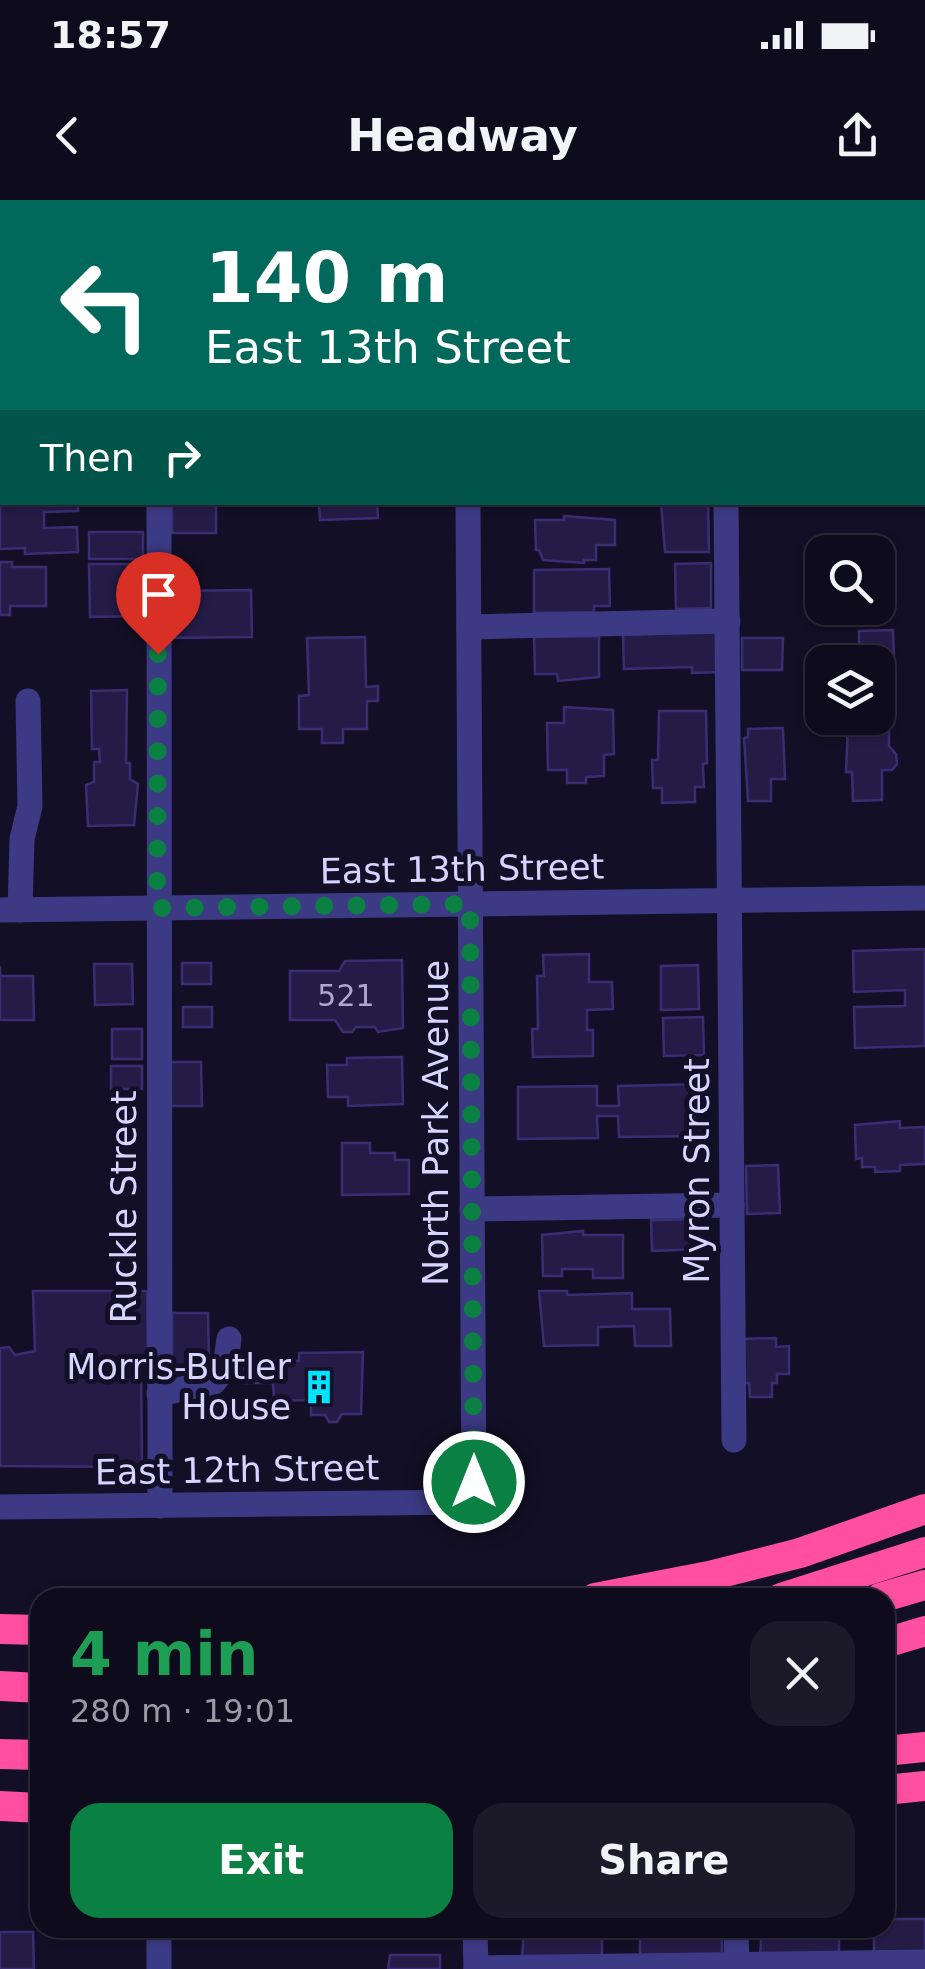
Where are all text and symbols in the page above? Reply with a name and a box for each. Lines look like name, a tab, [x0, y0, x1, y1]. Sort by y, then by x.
text: 18:57	[50, 13, 171, 57]
icon: back	[40, 108, 95, 163]
icon: share	[830, 108, 885, 163]
text: Headway	[347, 109, 578, 162]
text: 140 m	[205, 237, 448, 319]
icon: left	[40, 240, 170, 370]
text: East 13th Street	[205, 321, 571, 374]
icon: right	[155, 430, 210, 485]
text: Then	[40, 436, 135, 480]
map controls	[805, 535, 895, 735]
button: search	[805, 535, 895, 625]
pin	[116, 552, 201, 655]
icon: arrive	[131, 567, 186, 622]
button: layers	[805, 645, 895, 735]
street label: East 13th Street	[319, 847, 605, 891]
street label: North Park Avenue	[416, 960, 456, 1286]
house number: 521	[317, 978, 375, 1013]
street label: Myron Street	[677, 1058, 717, 1284]
street label: Ruckle Street	[104, 1090, 144, 1324]
place label: Morris-Butler House	[66, 1347, 292, 1427]
building icon: Morris-Butler House	[300, 1368, 338, 1406]
position arrow	[422, 1430, 526, 1534]
street label: East 12th Street	[94, 1448, 380, 1492]
text: 4 min	[70, 1619, 258, 1689]
button: close	[750, 1621, 855, 1726]
text: 280 m · 19:01	[70, 1692, 295, 1730]
button: Exit	[70, 1803, 453, 1918]
button: Share	[473, 1803, 855, 1918]

